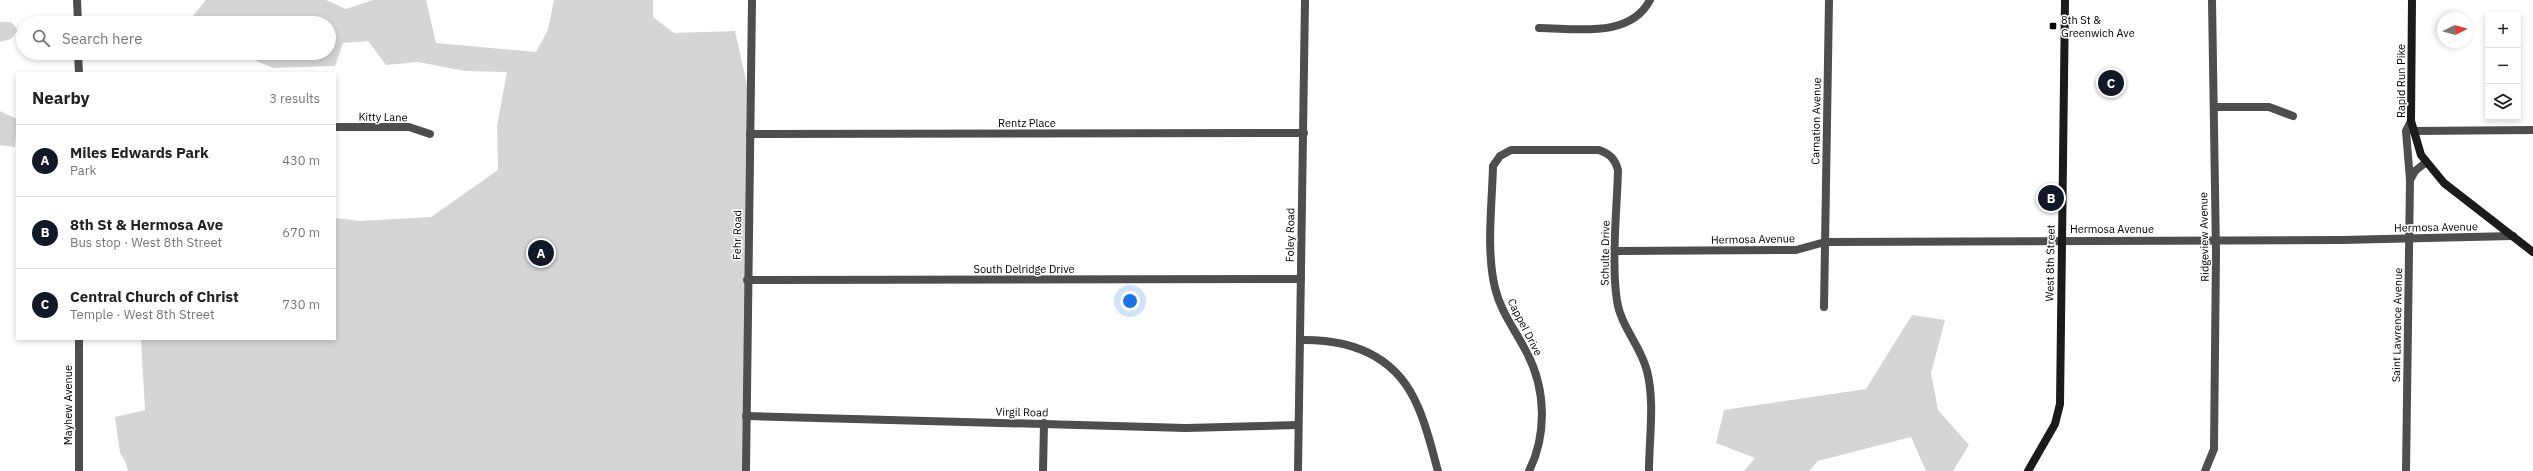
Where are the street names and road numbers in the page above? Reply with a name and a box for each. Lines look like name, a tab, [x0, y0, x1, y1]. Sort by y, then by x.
street label: Rapid Run Pike	[2394, 44, 2408, 118]
street label: Carnation Avenue	[1808, 77, 1824, 165]
street label: Kitty Lane	[358, 110, 408, 124]
street label: Rentz Place	[998, 116, 1056, 130]
street label: Ridgeview Avenue	[2196, 192, 2212, 282]
street label: Foley Road	[1283, 208, 1297, 262]
street label: Fehr Road	[730, 210, 744, 260]
street label: Hermosa Avenue	[2394, 219, 2478, 235]
street label: Schulte Drive	[1597, 220, 1613, 286]
street label: Hermosa Avenue	[2070, 222, 2154, 236]
street label: West 8th Street	[2042, 224, 2058, 302]
street label: Hermosa Avenue	[1711, 231, 1795, 247]
street label: South Delridge Drive	[974, 262, 1075, 276]
street label: Saint Lawrence Avenue	[2389, 268, 2405, 382]
street label: Cappel Drive	[1505, 296, 1545, 358]
street label: Mayhew Avenue	[61, 365, 75, 445]
street label: Virgil Road	[996, 405, 1048, 419]

